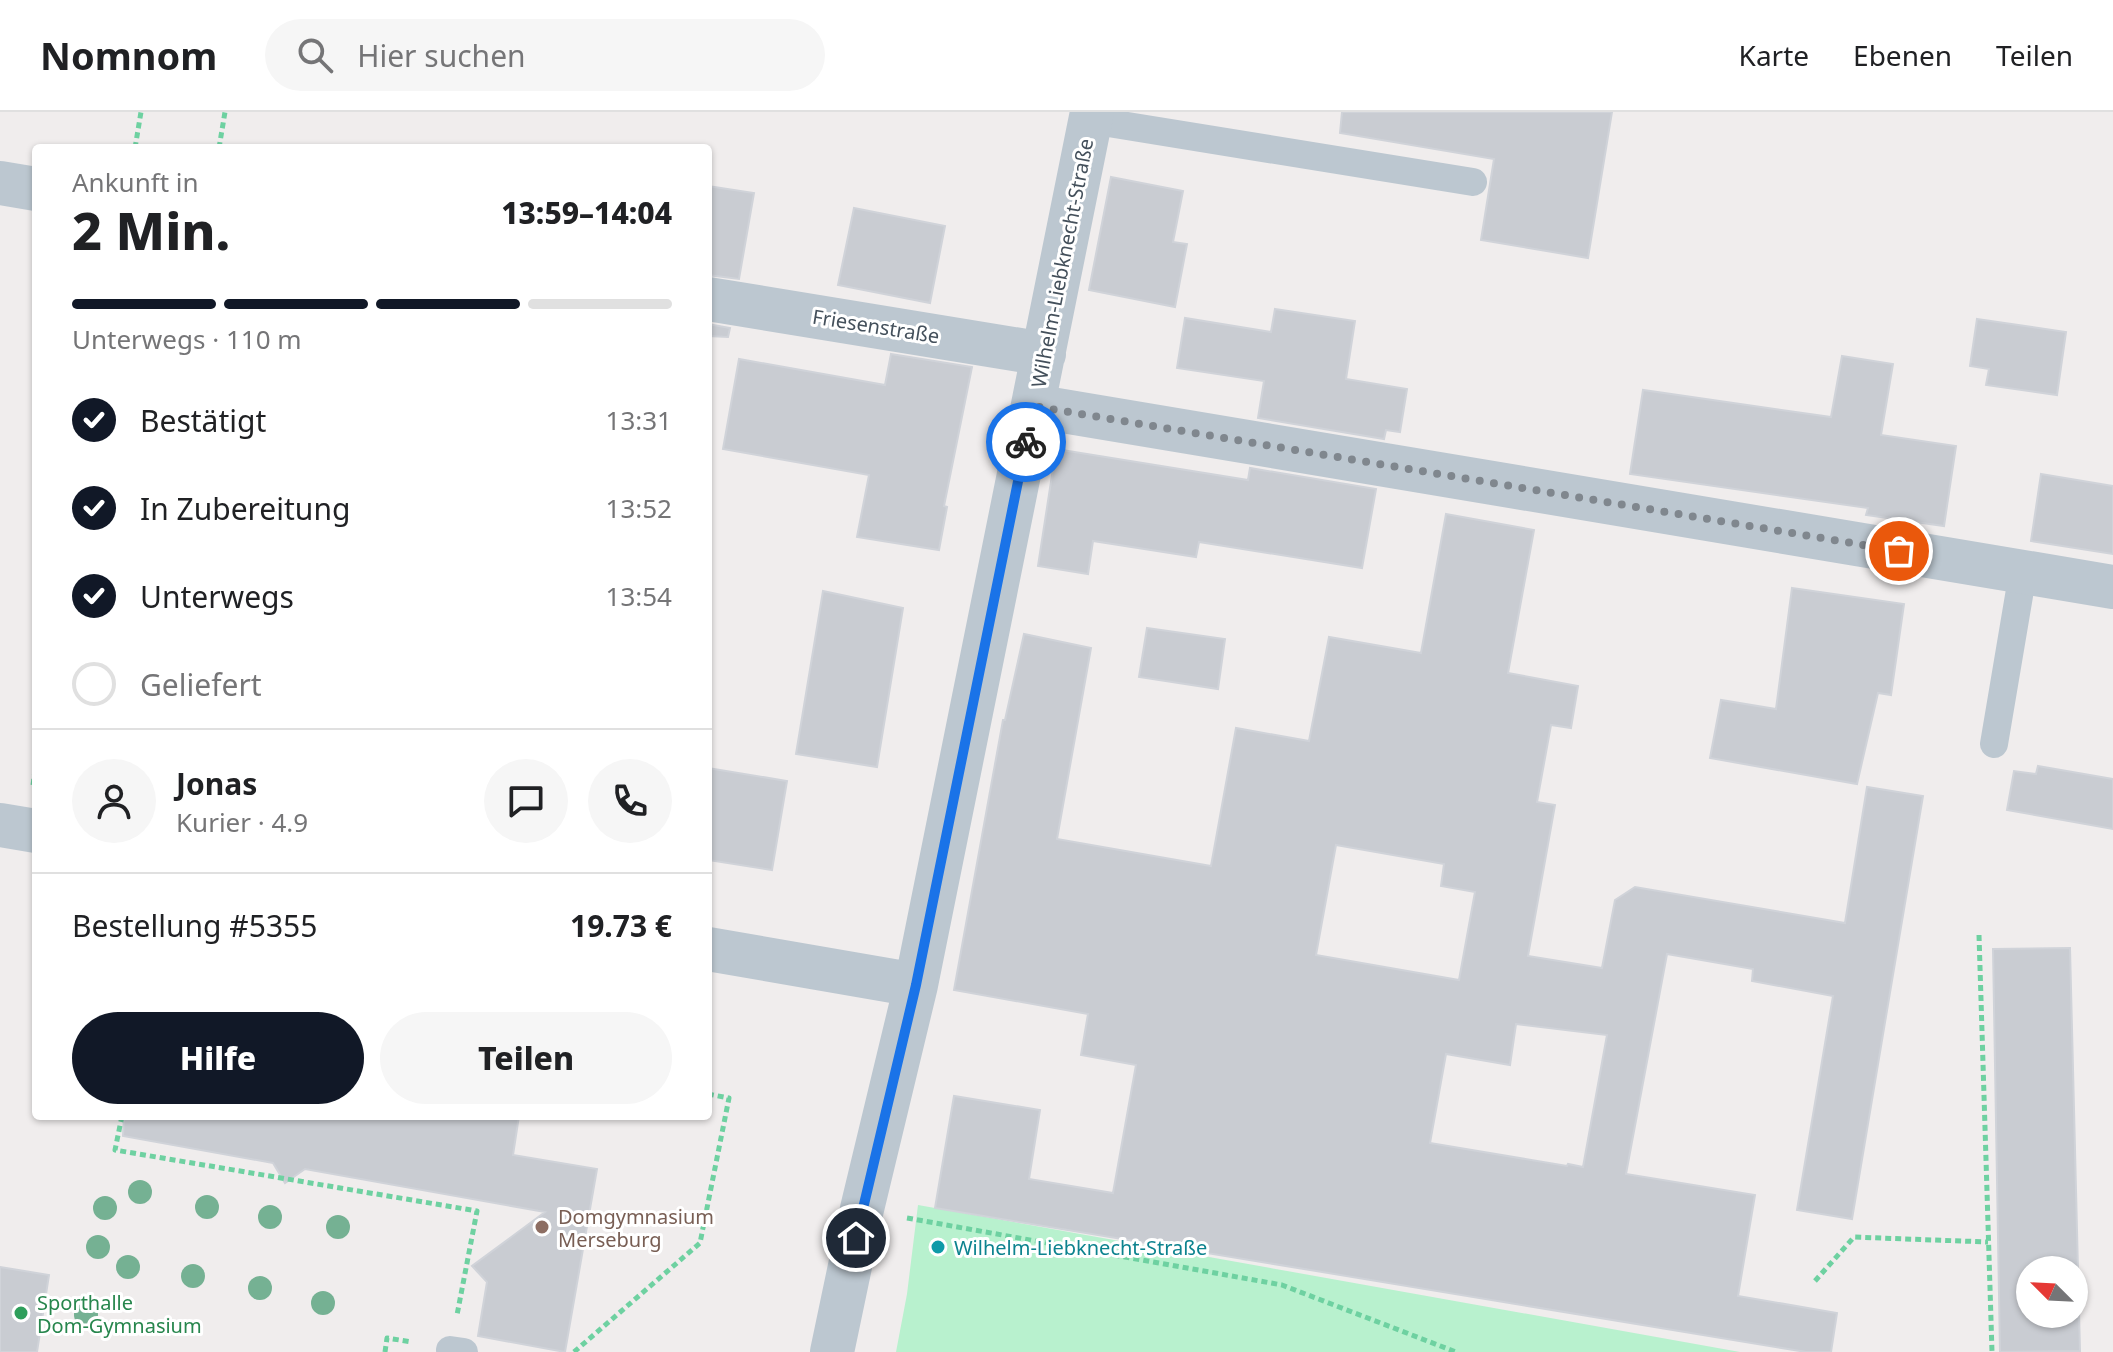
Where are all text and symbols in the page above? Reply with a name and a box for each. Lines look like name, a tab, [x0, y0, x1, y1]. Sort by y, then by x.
search box	[265, 19, 825, 91]
text: Nomnom	[40, 29, 217, 81]
icon: search	[293, 33, 337, 77]
text: Hier suchen	[357, 35, 526, 76]
text: Karte	[1739, 36, 1809, 74]
text: Ebenen	[1853, 36, 1952, 74]
text: Teilen	[1996, 36, 2073, 74]
street label: Wilhelm-Liebknecht-Straße	[1025, 136, 1099, 390]
text: Ankunft in	[72, 164, 199, 200]
text: 13:59–14:04	[501, 192, 672, 233]
text: 2 Min.	[72, 194, 230, 265]
street label: Friesenstraße	[811, 303, 941, 349]
text: Unterwegs · 110 m	[72, 321, 302, 357]
icon: check	[72, 398, 116, 442]
text: Bestätigt	[140, 400, 266, 441]
text: 13:31	[606, 402, 672, 438]
courier	[986, 402, 1066, 482]
icon: bike	[1004, 420, 1048, 464]
icon: check	[72, 486, 116, 530]
text: In Zubereitung	[140, 488, 350, 529]
text: 13:52	[606, 490, 672, 526]
pin	[1865, 517, 1933, 585]
icon: bag	[1877, 529, 1921, 573]
icon: check	[72, 574, 116, 618]
text: Unterwegs	[140, 576, 294, 617]
text: 13:54	[606, 578, 672, 614]
text: Geliefert	[140, 664, 262, 705]
button: person	[72, 759, 156, 843]
button: chat	[484, 759, 568, 843]
button: phone	[588, 759, 672, 843]
text: Jonas	[176, 763, 257, 804]
text: Kurier · 4.9	[176, 804, 308, 840]
text: Bestellung #5355	[72, 905, 317, 946]
text: 19.73 €	[570, 905, 672, 946]
button: Hilfe	[72, 1012, 364, 1104]
button: Teilen	[380, 1012, 672, 1104]
place label: Domgymnasium Merseburg	[558, 1203, 714, 1253]
pin	[822, 1204, 890, 1272]
icon: home	[834, 1216, 878, 1260]
marker: Domgymnasium Merseburg	[533, 1218, 551, 1236]
place label: Wilhelm-Liebknecht-Straße	[954, 1234, 1207, 1261]
marker: Wilhelm-Liebknecht-Straße	[929, 1238, 947, 1256]
north arrow	[2016, 1256, 2088, 1328]
map controls	[2016, 1256, 2088, 1328]
place label: Sporthalle Dom-Gymnasium	[37, 1289, 202, 1339]
marker: Sporthalle Dom-Gymnasium	[12, 1304, 30, 1322]

